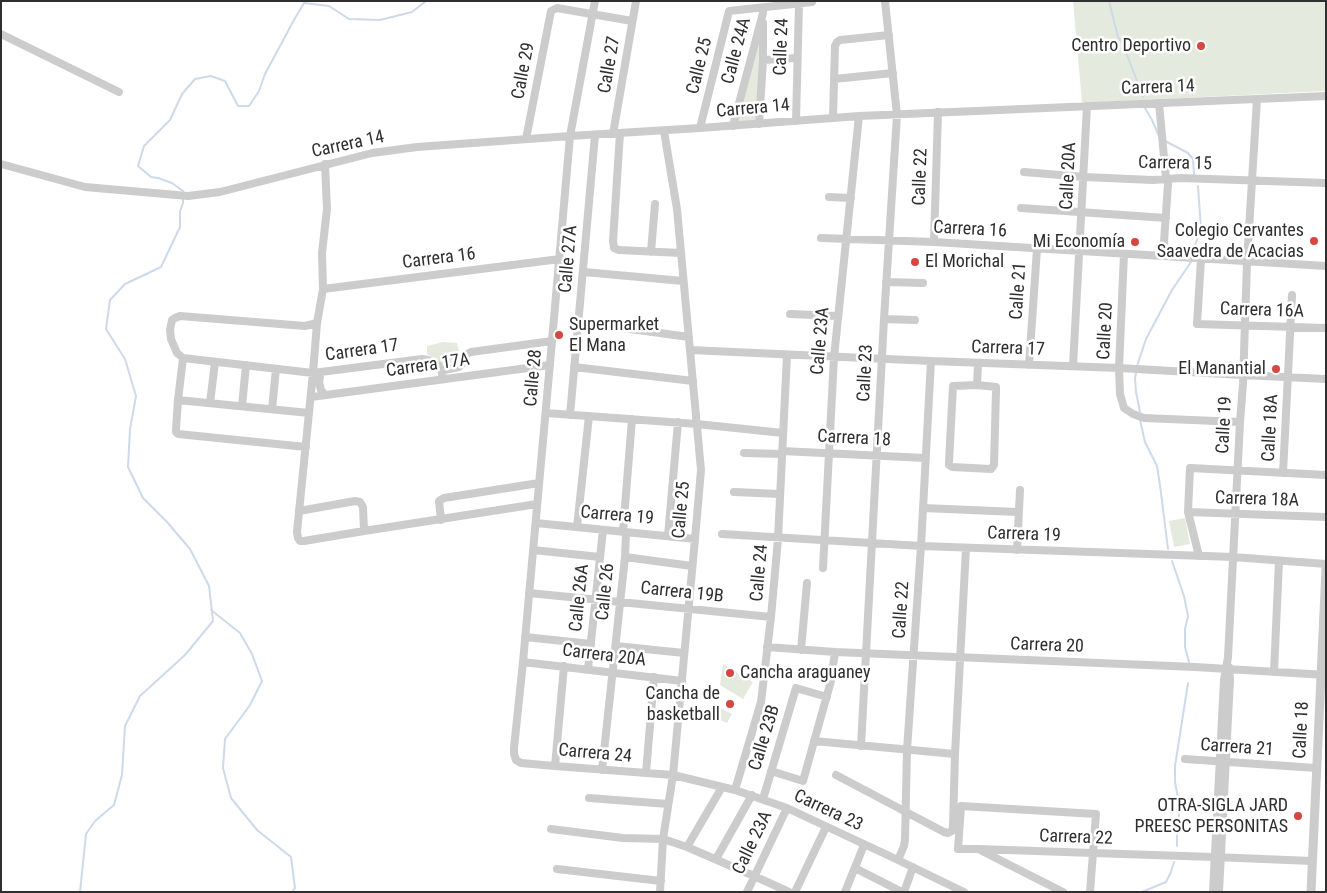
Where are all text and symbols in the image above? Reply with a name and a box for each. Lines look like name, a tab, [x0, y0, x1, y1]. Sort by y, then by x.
street label: Calle 24A	[718, 15, 756, 87]
street label: Calle 24	[770, 18, 794, 76]
street label: Calle 27	[594, 35, 626, 95]
place label: Centro Deportivo	[1071, 35, 1191, 57]
street label: Calle 25	[683, 36, 717, 96]
marker: Centro Deportivo	[1195, 40, 1207, 52]
street label: Calle 29	[508, 41, 540, 101]
street label: Carrera 14	[1121, 76, 1195, 100]
street label: Carrera 14	[715, 95, 791, 123]
street label: Carrera 14	[310, 127, 386, 163]
street label: Calle 20A	[1056, 142, 1082, 210]
street label: Calle 22	[909, 148, 933, 206]
street label: Carrera 15	[1138, 153, 1212, 175]
street label: Carrera 16	[933, 217, 1007, 243]
place label: Colegio Cervantes Saavedra de Acacias	[1157, 220, 1304, 262]
street label: Calle 27A	[555, 224, 583, 294]
place label: Mi Economía	[1033, 231, 1125, 253]
marker: Colegio Cervantes Saavedra de Acacias	[1308, 235, 1320, 247]
marker: Mi Economía	[1129, 236, 1141, 248]
street label: Carrera 16	[401, 244, 477, 274]
place label: El Morichal	[925, 251, 1004, 273]
marker: El Morichal	[909, 256, 921, 268]
street label: Calle 21	[1006, 262, 1032, 320]
street label: Carrera 16A	[1220, 299, 1304, 323]
street label: Calle 20	[1094, 302, 1118, 360]
street label: Calle 23A	[807, 306, 835, 376]
place label: Supermarket El Mana	[569, 314, 659, 356]
marker: Supermarket El Mana	[553, 329, 565, 341]
street label: Carrera 17	[324, 335, 400, 367]
street label: Carrera 17	[971, 337, 1045, 361]
street label: Calle 23	[854, 344, 878, 402]
street label: Calle 28	[521, 348, 547, 408]
street label: Carrera 17A	[385, 349, 471, 383]
place label: El Manantial	[1178, 358, 1266, 380]
marker: El Manantial	[1270, 363, 1282, 375]
street label: Calle 18A	[1258, 394, 1284, 462]
street label: Calle 19	[1213, 396, 1237, 454]
street label: Carrera 18	[817, 426, 891, 452]
street label: Calle 25	[669, 480, 695, 540]
street label: Carrera 18A	[1215, 488, 1299, 512]
street label: Carrera 19	[579, 502, 655, 530]
street label: Carrera 19	[987, 523, 1061, 547]
street label: Calle 24	[747, 543, 773, 603]
street label: Calle 26	[592, 562, 620, 622]
street label: Calle 26A	[566, 563, 594, 633]
street label: Carrera 19B	[639, 578, 725, 608]
street label: Calle 22	[889, 581, 915, 639]
street label: Carrera 20	[1010, 634, 1084, 658]
street label: Carrera 20A	[561, 640, 647, 672]
place label: Cancha araguaney	[740, 662, 870, 684]
marker: Cancha araguaney	[724, 667, 736, 679]
place label: Cancha de basketball	[645, 683, 720, 726]
marker: Cancha de basketball	[724, 698, 736, 710]
street label: Calle 18	[1290, 701, 1314, 759]
street label: Calle 23B	[745, 703, 785, 773]
street label: Carrera 21	[1199, 735, 1275, 761]
street label: Carrera 24	[557, 740, 633, 768]
street label: Carrera 23	[790, 786, 866, 836]
place label: OTRA-SIGLA JARD PREESC PERSONITAS	[1134, 795, 1288, 838]
street label: Calle 23A	[728, 808, 778, 878]
marker: OTRA-SIGLA JARD PREESC PERSONITAS	[1292, 810, 1304, 822]
street label: Carrera 22	[1039, 826, 1113, 850]

